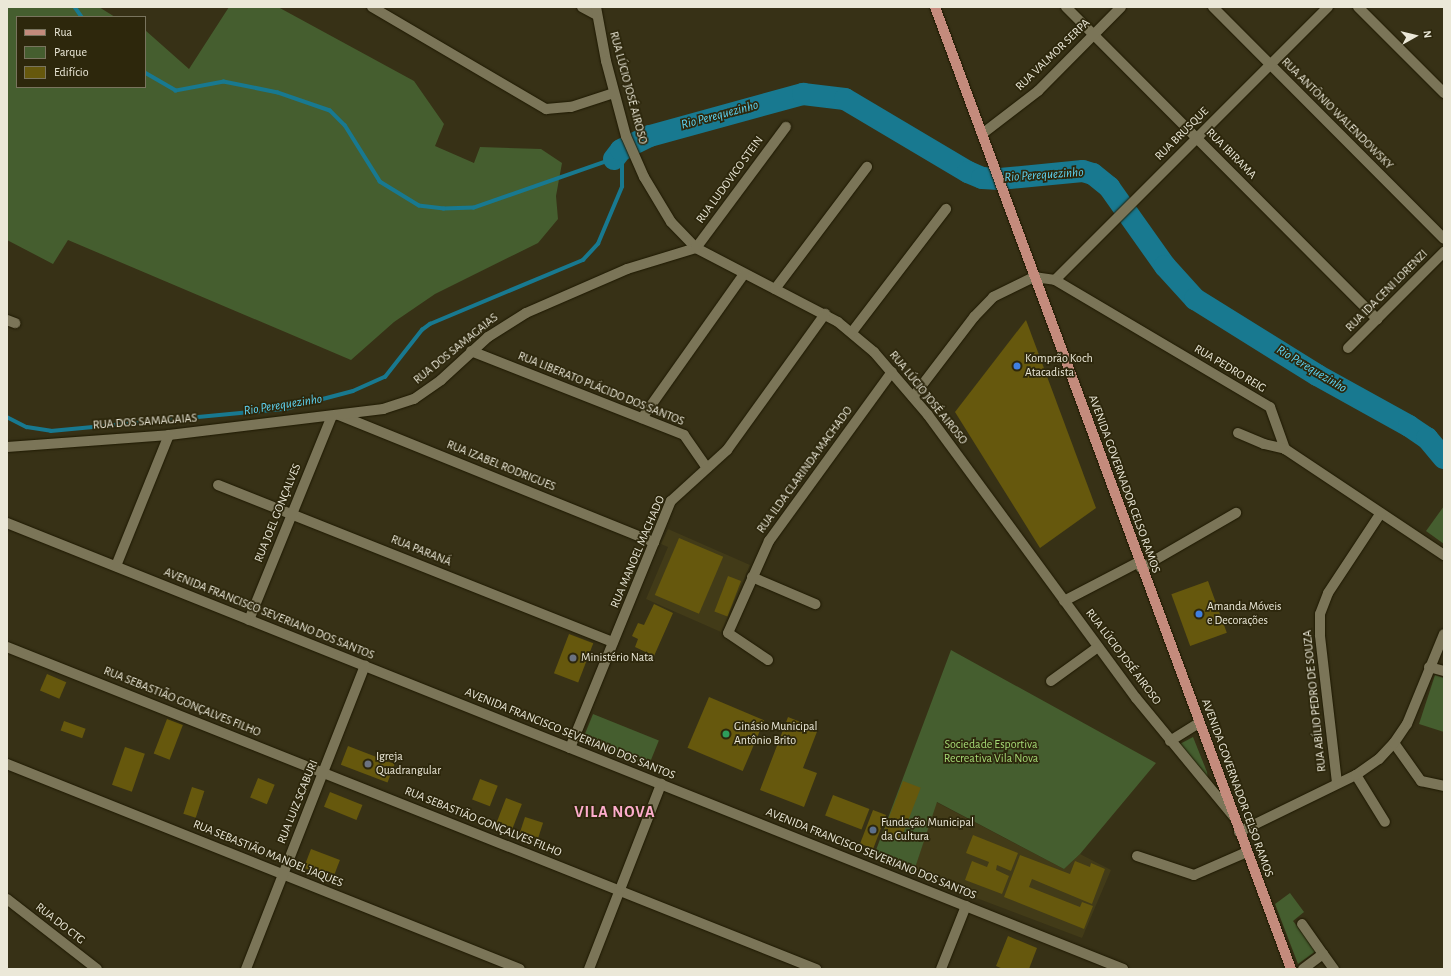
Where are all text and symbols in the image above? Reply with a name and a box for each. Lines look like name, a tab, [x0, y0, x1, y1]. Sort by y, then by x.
legend	[16, 16, 146, 88]
street label: RUA VALMOR SERPA	[1013, 16, 1093, 94]
north arrow	[1395, 16, 1435, 56]
text: Rua	[54, 26, 72, 38]
street label: RUA LÚCIO JOSÉ AIROSO	[606, 30, 650, 146]
text: N	[1421, 30, 1433, 39]
text: Parque	[54, 46, 87, 58]
street label: RUA ANTÔNIO WALENDOWSKY	[1278, 55, 1396, 173]
text: Edifício	[54, 66, 89, 78]
water label: Rio Perequezinho	[680, 98, 760, 134]
street label: RUA BRUSQUE	[1152, 104, 1212, 164]
street label: RUA IBIRAMA	[1203, 126, 1259, 182]
street label: RUA LUDOVICO STEIN	[693, 133, 767, 227]
water label: Rio Perequezinho	[1004, 165, 1084, 187]
street label: RUA IDA CENI LORENZI	[1343, 247, 1431, 335]
street label: RUA DOS SAMAGAIAS	[411, 311, 501, 387]
street label: RUA PEDRO REIG	[1191, 342, 1269, 396]
water label: Rio Perequezinho	[1273, 343, 1349, 397]
street label: RUA LÚCIO JOSÉ AIROSO	[886, 348, 970, 448]
street label: RUA LIBERATO PLÁCIDO DOS SANTOS	[516, 349, 686, 429]
place label: Komprão Koch Atacadista	[1025, 352, 1093, 380]
marker: Komprão Koch Atacadista	[1012, 361, 1022, 371]
water label: Rio Perequezinho	[243, 392, 323, 420]
street label: AVENIDA GOVERNADOR CELSO RAMOS	[1085, 393, 1163, 575]
street label: RUA ILDA CLARINDA MACHADO	[754, 404, 856, 536]
street label: RUA DOS SAMAGAIAS	[92, 411, 198, 433]
street label: RUA IZABEL RODRIGUES	[444, 438, 558, 494]
street label: RUA JOEL GONÇALVES	[252, 462, 304, 564]
street label: RUA MANOEL MACHADO	[608, 494, 668, 610]
street label: RUA PARANÁ	[389, 532, 453, 570]
street label: AVENIDA FRANCISCO SEVERIANO DOS SANTOS	[162, 565, 376, 663]
place label: Amanda Móveis e Decorações	[1207, 600, 1282, 628]
street label: RUA LÚCIO JOSÉ AIROSO	[1082, 606, 1164, 708]
marker: Amanda Móveis e Decorações	[1194, 609, 1204, 619]
street label: RUA ABÍLIO PEDRO DE SOUZA	[1300, 629, 1330, 773]
place label: Ministério Nata	[581, 651, 654, 665]
marker: Ministério Nata	[568, 653, 578, 663]
street label: RUA SEBASTIÃO GONÇALVES FILHO	[101, 664, 263, 740]
street label: AVENIDA FRANCISCO SEVERIANO DOS SANTOS	[463, 685, 677, 783]
street label: AVENIDA GOVERNADOR CELSO RAMOS	[1198, 697, 1276, 879]
place label: Ginásio Municipal Antônio Brito	[734, 720, 818, 748]
marker: Ginásio Municipal Antônio Brito	[721, 729, 731, 739]
park label: Sociedade Esportiva Recreativa Vila Nova	[944, 738, 1038, 766]
place label: Igreja Quadrangular	[376, 750, 441, 778]
street label: RUA LUIZ SCABURI	[275, 758, 321, 846]
marker: Igreja Quadrangular	[363, 759, 373, 769]
street label: RUA SEBASTIÃO GONÇALVES FILHO	[402, 784, 564, 860]
district label: VILA NOVA	[574, 802, 656, 822]
street label: AVENIDA FRANCISCO SEVERIANO DOS SANTOS	[764, 805, 978, 903]
place label: Fundação Municipal da Cultura	[881, 816, 974, 844]
street label: RUA SEBASTIÃO MANOEL JAQUES	[191, 817, 345, 891]
marker: Fundação Municipal da Cultura	[868, 825, 878, 835]
street label: RUA DO CTG	[32, 900, 88, 948]

